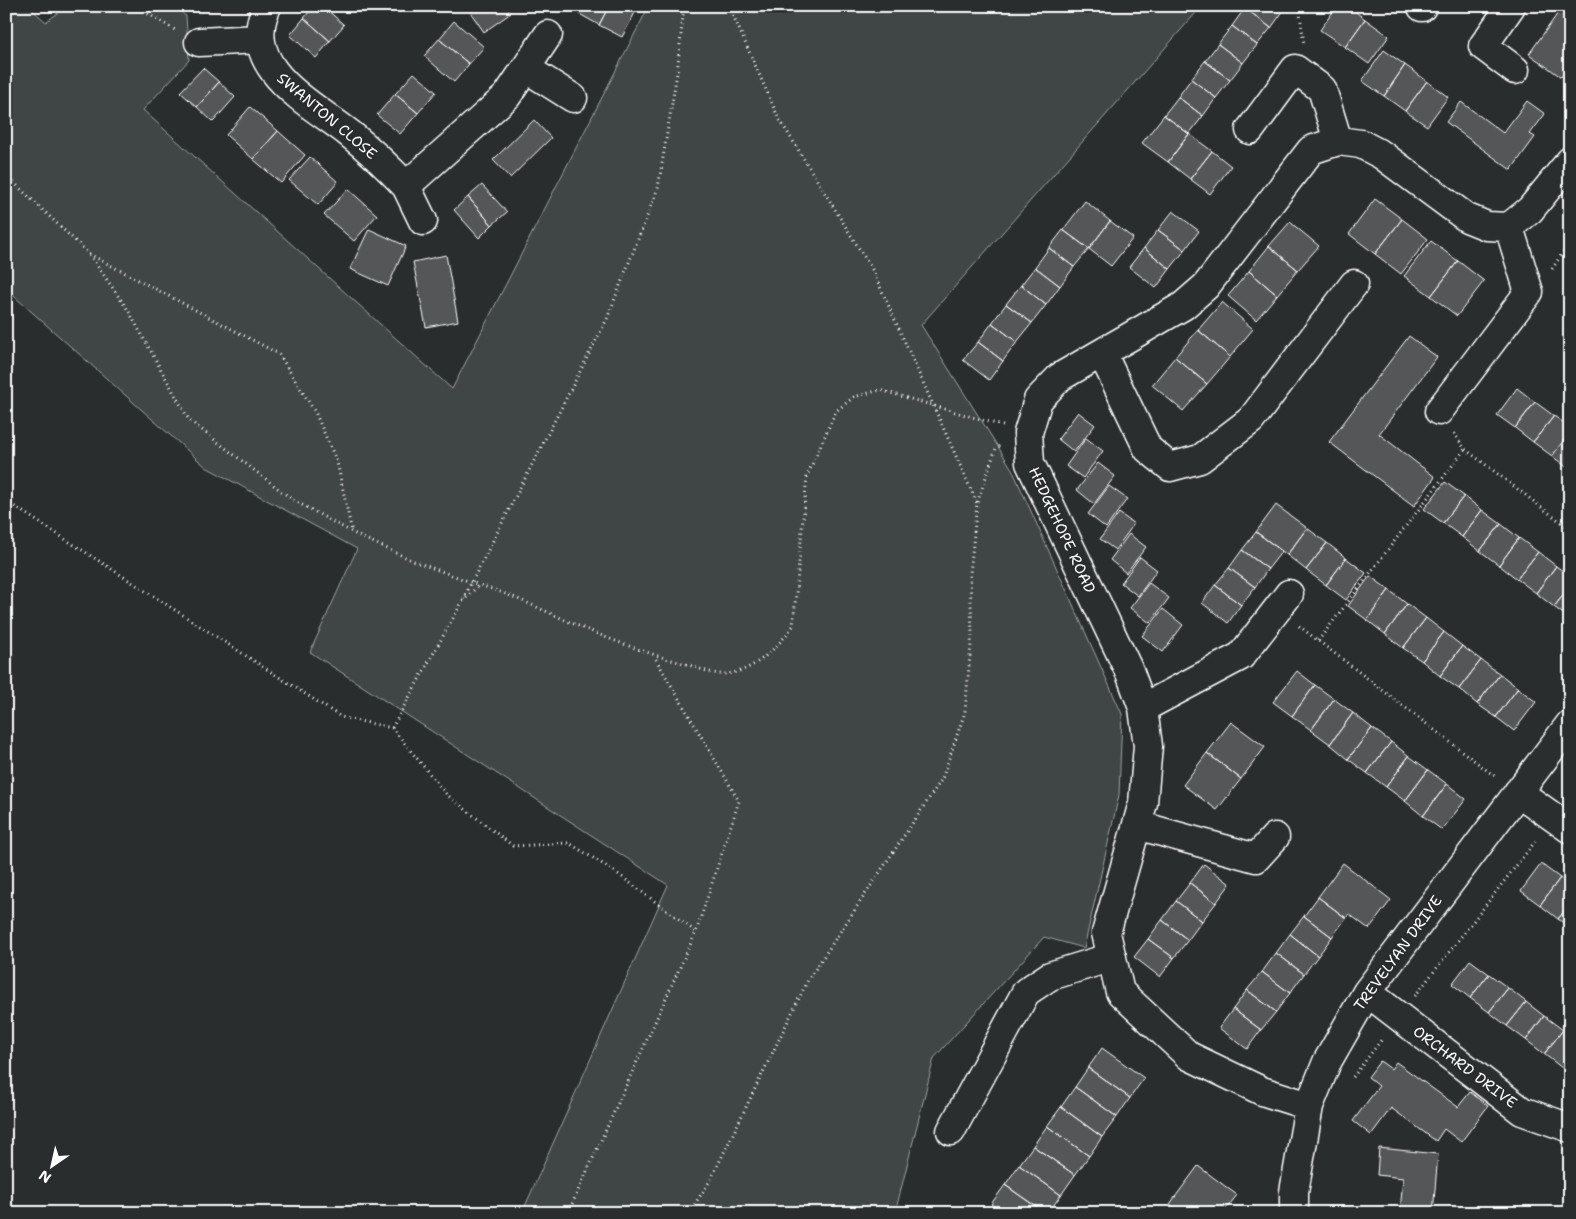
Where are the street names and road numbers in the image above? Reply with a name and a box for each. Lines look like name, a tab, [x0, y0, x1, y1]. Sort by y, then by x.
street label: SWANTON CLOSE	[273, 68, 381, 164]
street label: HEDGEHOPE ROAD	[1024, 464, 1100, 596]
street label: TREVELYAN DRIVE	[1349, 891, 1447, 1015]
street label: ORCHARD DRIVE	[1409, 1021, 1521, 1113]

